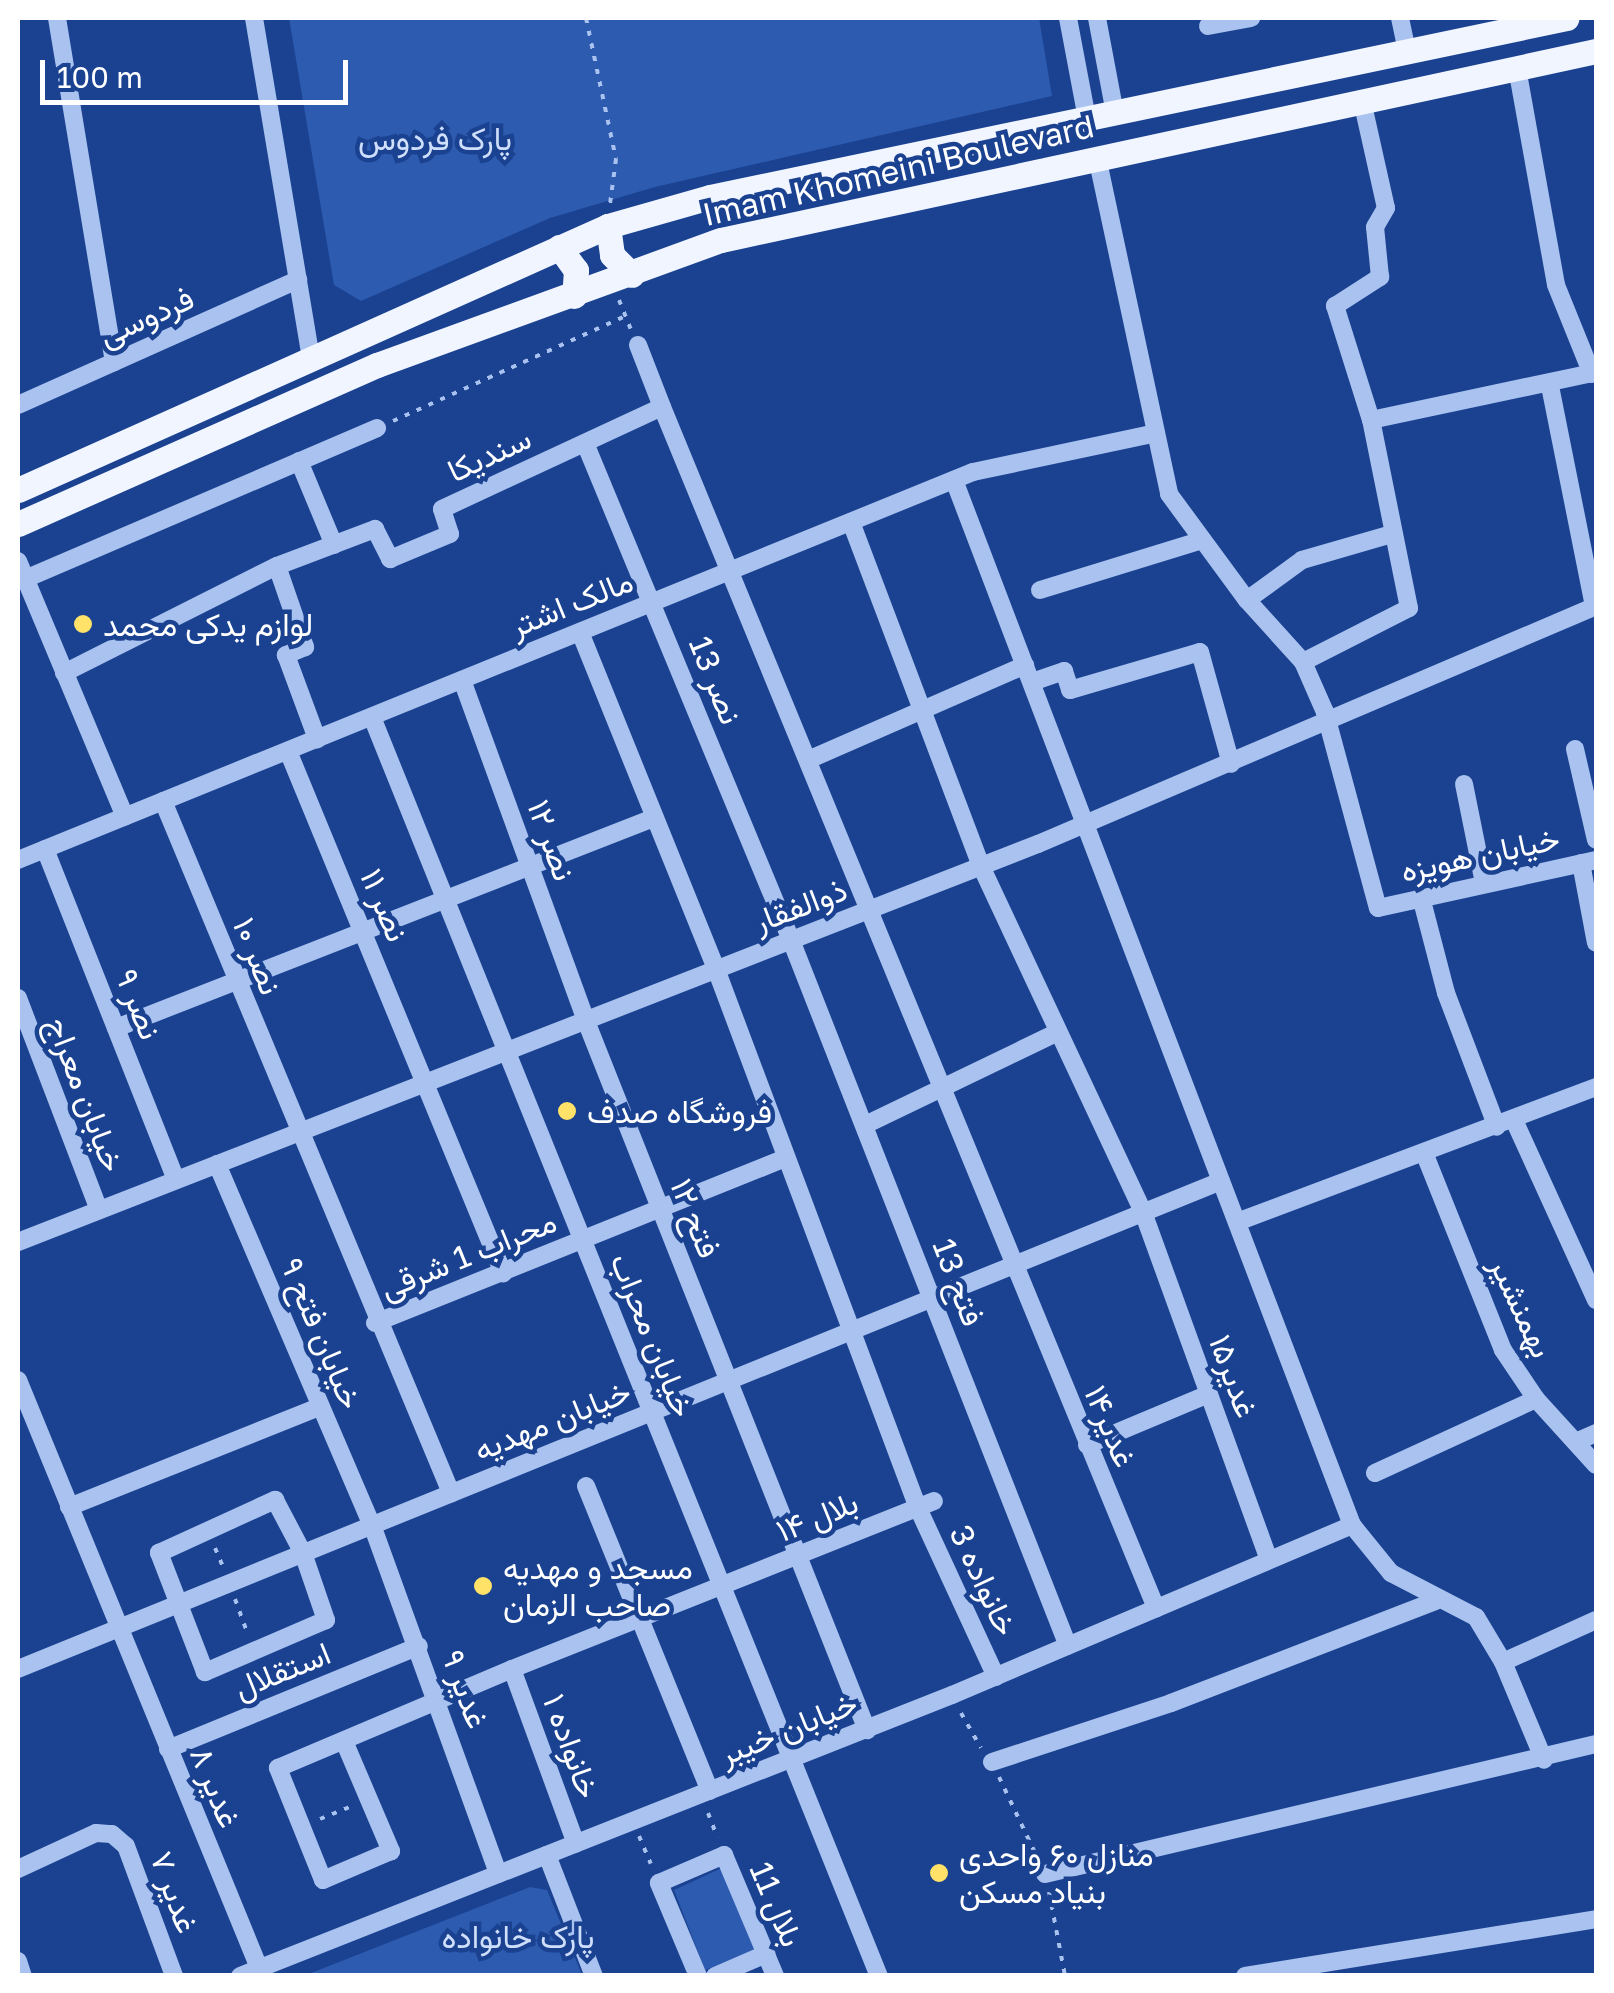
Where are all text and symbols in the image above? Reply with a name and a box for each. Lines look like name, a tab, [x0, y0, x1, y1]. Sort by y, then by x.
scale bar	[45, 40, 352, 102]
text: 100 m	[57, 59, 143, 95]
street label: Imam Khomeini Boulevard	[699, 106, 1097, 234]
park label: پارک فردوس	[358, 119, 512, 157]
street label: فردوسی	[93, 278, 199, 354]
street label: سندیکا	[441, 418, 537, 490]
street label: مالک اشتر	[504, 561, 638, 645]
place label: لوازم یدکی محمد	[103, 605, 313, 643]
marker: لوازم یدکی محمد	[72, 613, 94, 635]
street label: نصر 13	[681, 631, 751, 729]
street label: نصر ۱۲	[520, 794, 584, 886]
street label: خیابان هویزه	[1397, 818, 1563, 890]
street label: نصر ۱۱	[353, 863, 417, 947]
street label: ذوالفقار	[748, 870, 852, 940]
street label: نصر ۱۰	[225, 912, 291, 1000]
street label: نصر ۹	[108, 963, 170, 1045]
street label: خیابان معراج	[39, 1011, 133, 1177]
place label: فروشگاه صدف	[587, 1092, 772, 1130]
marker: فروشگاه صدف	[556, 1100, 578, 1122]
street label: فتح ۱۲	[663, 1173, 729, 1263]
street label: محراب 1 شرقی	[374, 1201, 562, 1307]
street label: فتح 13	[925, 1233, 993, 1331]
street label: خیابان محراب	[603, 1247, 703, 1423]
street label: بهمنشیر	[1482, 1251, 1562, 1363]
street label: خیابان فتح ۹	[273, 1252, 371, 1414]
street label: غدیر۱۵	[1201, 1329, 1267, 1423]
street label: خیابان مهدیه	[468, 1371, 636, 1469]
street label: غدیر۱۴	[1077, 1380, 1145, 1472]
street label: بلال ۱۴	[771, 1482, 863, 1550]
street label: خانواده 3	[942, 1519, 1026, 1641]
place label: مسجد و مهدیه صاحب الزمان	[503, 1549, 693, 1624]
marker: مسجد و مهدیه صاحب الزمان	[472, 1575, 494, 1597]
street label: استقلال	[228, 1633, 336, 1707]
street label: غدیر ۹	[434, 1645, 498, 1733]
street label: خیابان خیبر	[713, 1683, 863, 1773]
street label: خانواده ۱	[535, 1689, 609, 1803]
street label: غدیر ۸	[182, 1741, 250, 1833]
place label: منازل ۶۰ واحدی بنیاد مسکن	[959, 1836, 1153, 1911]
street label: غدیر ۷	[143, 1846, 207, 1938]
street label: بلال 11	[742, 1856, 812, 1952]
marker: منازل ۶۰ واحدی بنیاد مسکن	[928, 1862, 950, 1884]
park label: پارک خانواده	[441, 1917, 595, 1955]

